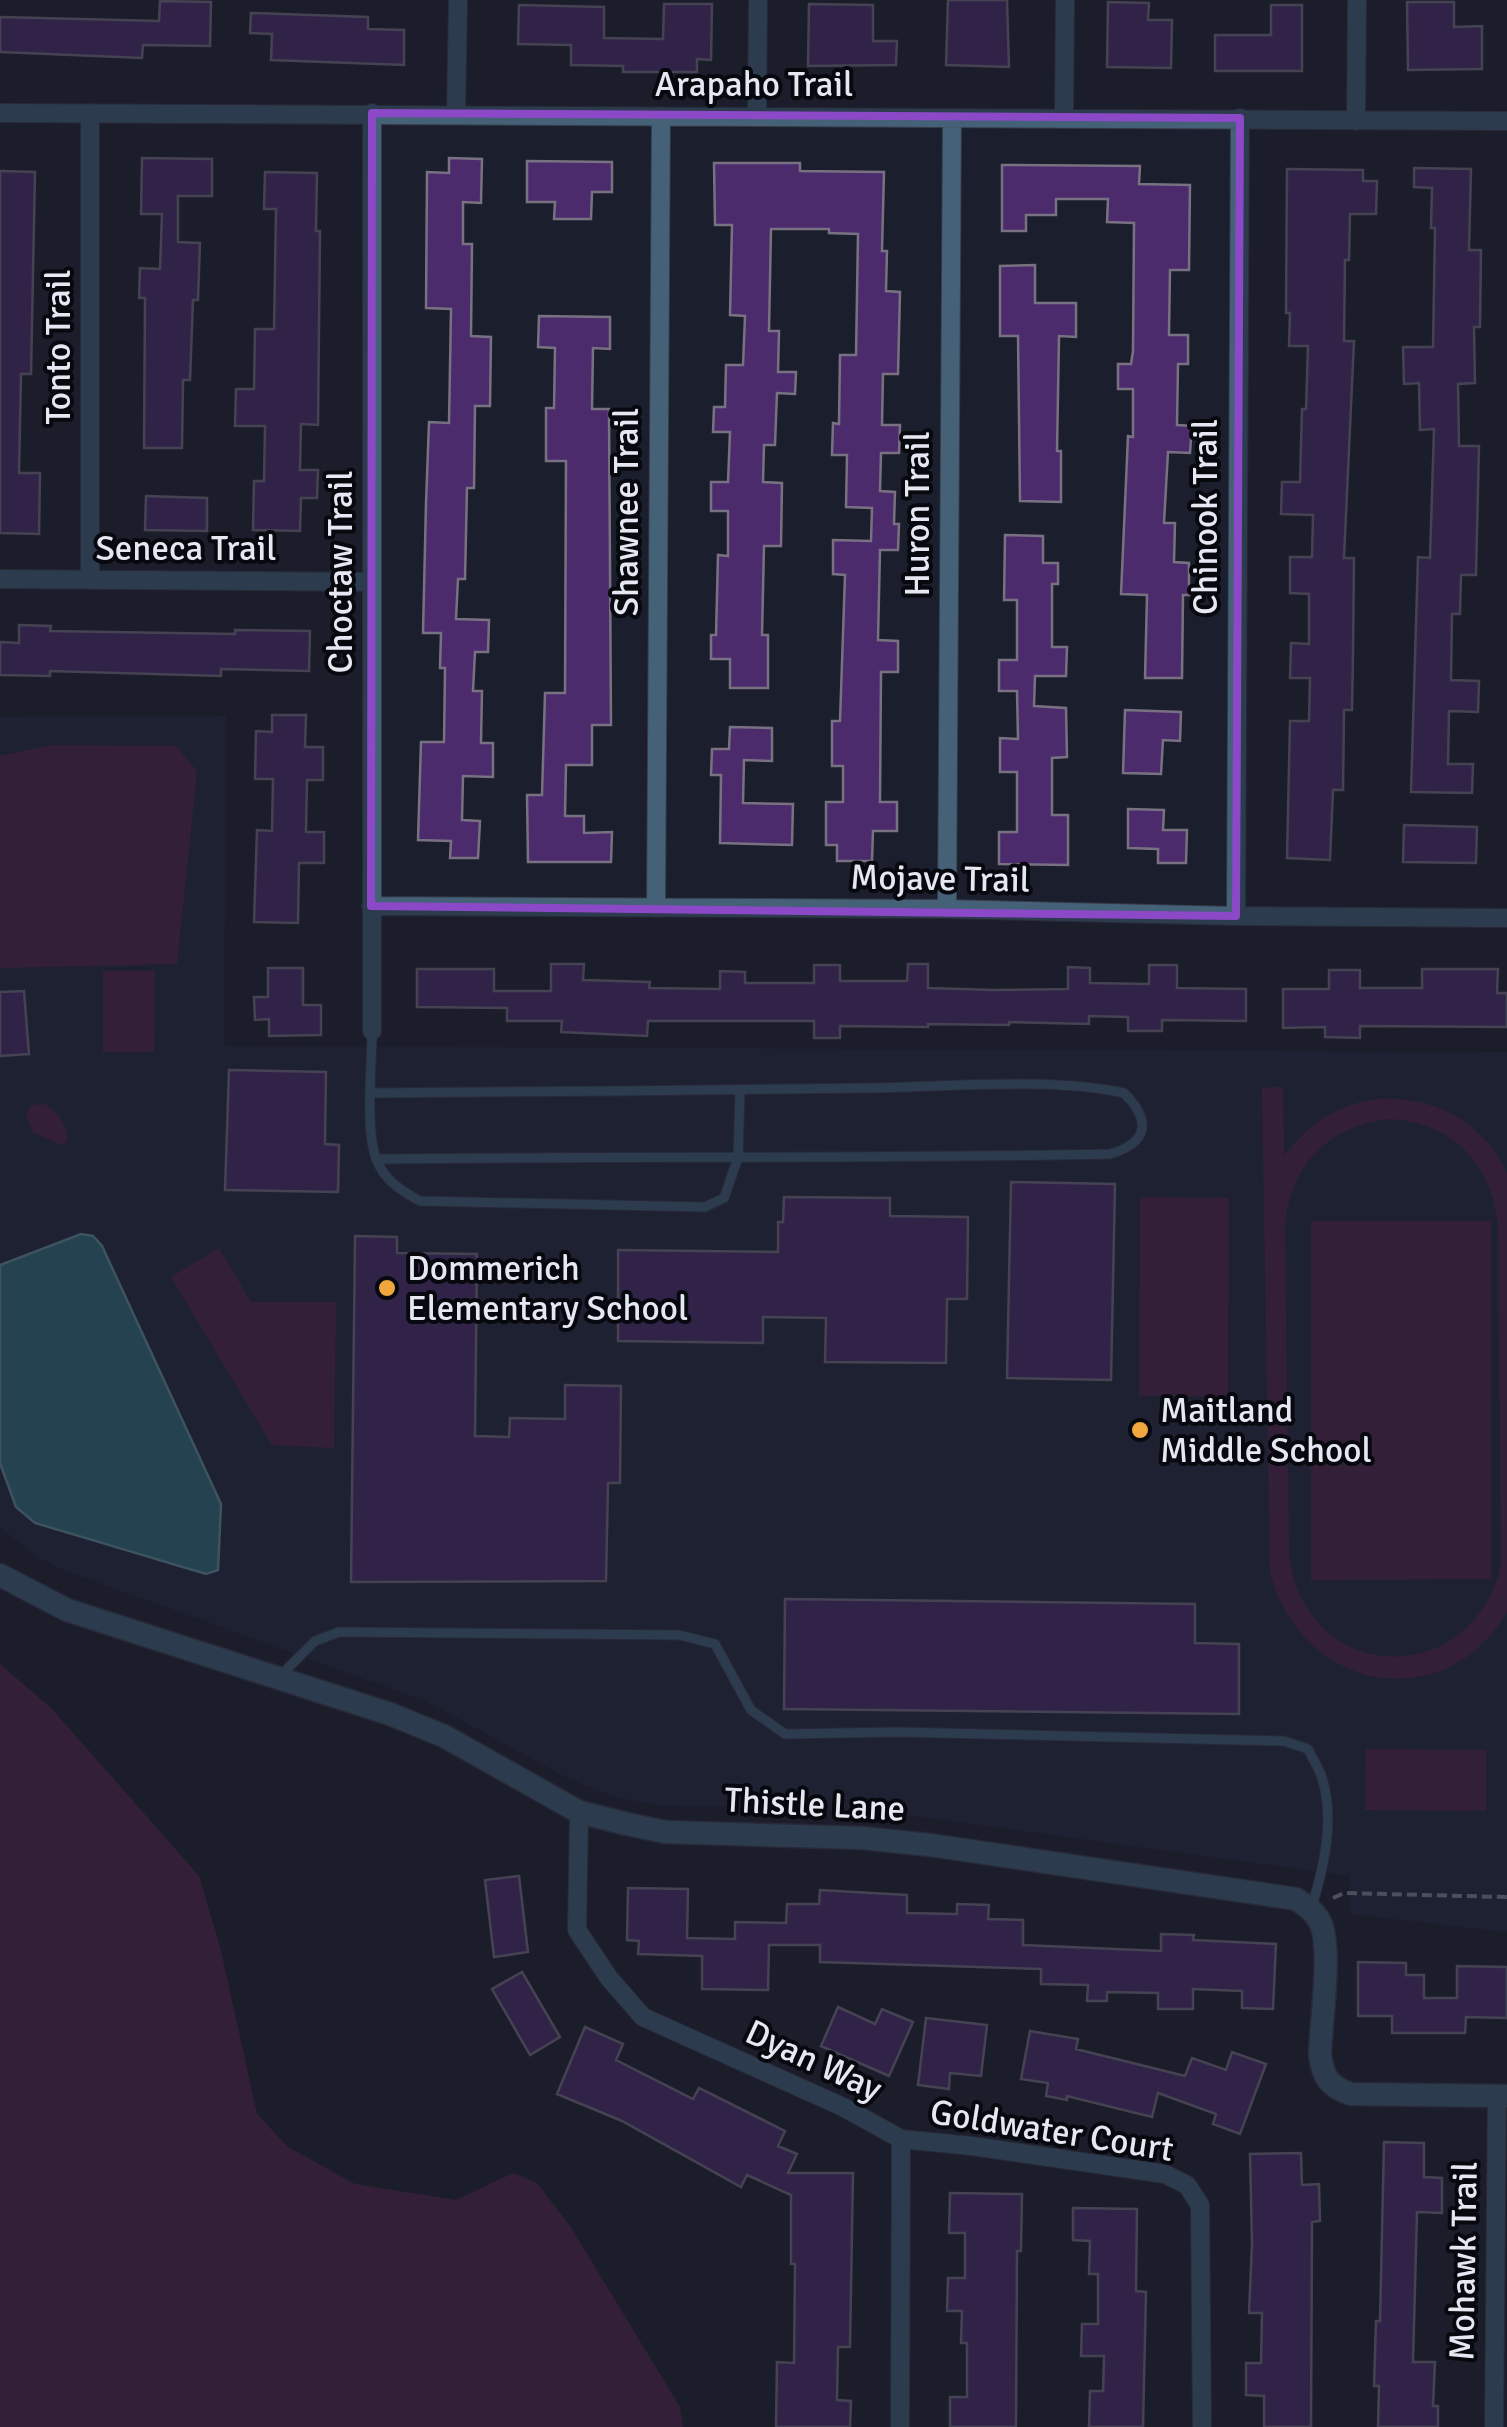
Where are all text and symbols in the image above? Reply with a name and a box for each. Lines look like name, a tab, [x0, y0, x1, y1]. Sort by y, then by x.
street label: Arapaho Trail	[655, 63, 853, 106]
street label: Tonto Trail	[37, 269, 80, 425]
street label: Shawnee Trail	[605, 408, 648, 616]
street label: Chinook Trail	[1184, 419, 1227, 615]
street label: Huron Trail	[896, 431, 939, 597]
street label: Choctaw Trail	[319, 470, 362, 674]
street label: Seneca Trail	[95, 527, 277, 570]
street label: Mojave Trail	[850, 855, 1030, 902]
place label: Dommerich Elementary School	[407, 1247, 688, 1330]
marker: Dommerich Elementary School	[376, 1277, 398, 1299]
place label: Maitland Middle School	[1160, 1389, 1372, 1472]
marker: Maitland Middle School	[1129, 1419, 1151, 1441]
street label: Thistle Lane	[724, 1778, 906, 1831]
street label: Dyan Way	[739, 2010, 889, 2111]
street label: Goldwater Court	[927, 2090, 1177, 2171]
street label: Mohawk Trail	[1440, 2161, 1487, 2361]

